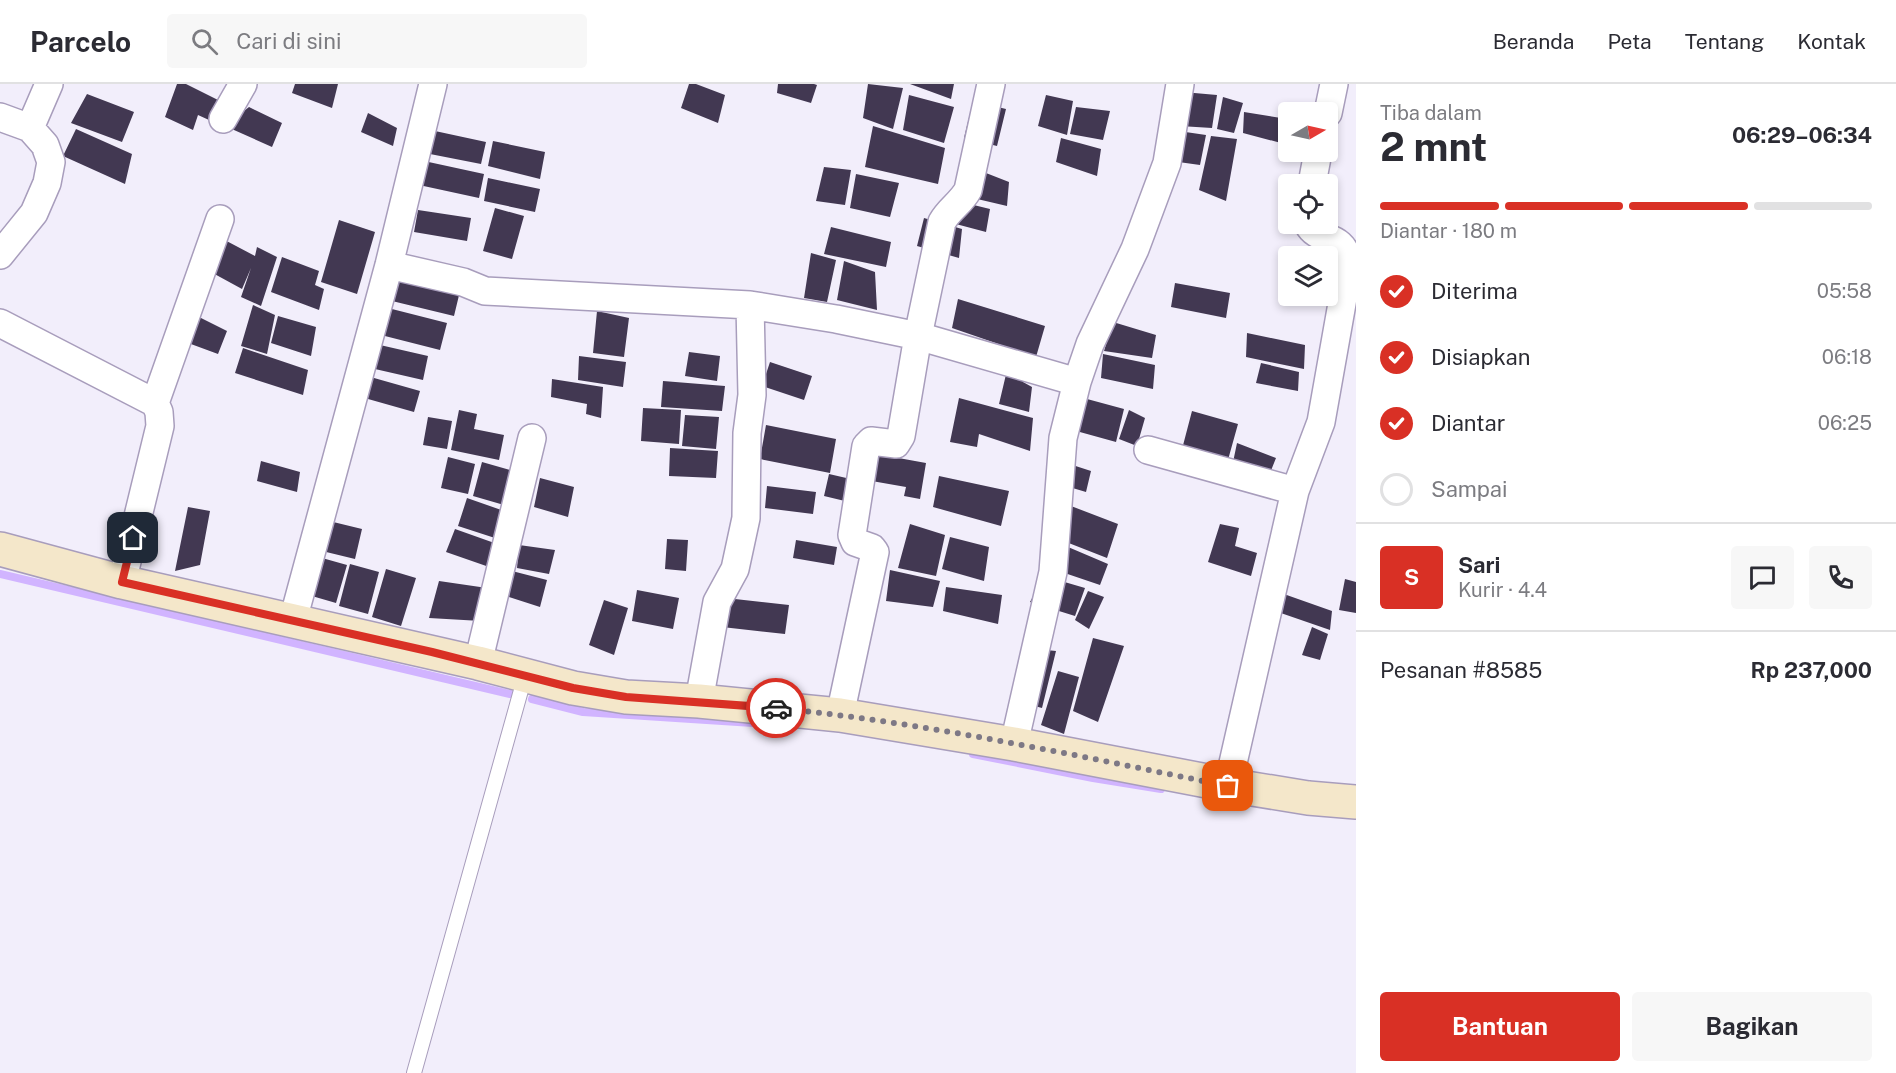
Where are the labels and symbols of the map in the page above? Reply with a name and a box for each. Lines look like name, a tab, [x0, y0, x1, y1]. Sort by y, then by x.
north arrow	[1278, 102, 1338, 162]
pin	[107, 512, 158, 563]
courier	[746, 678, 806, 738]
pin	[1202, 760, 1253, 811]

